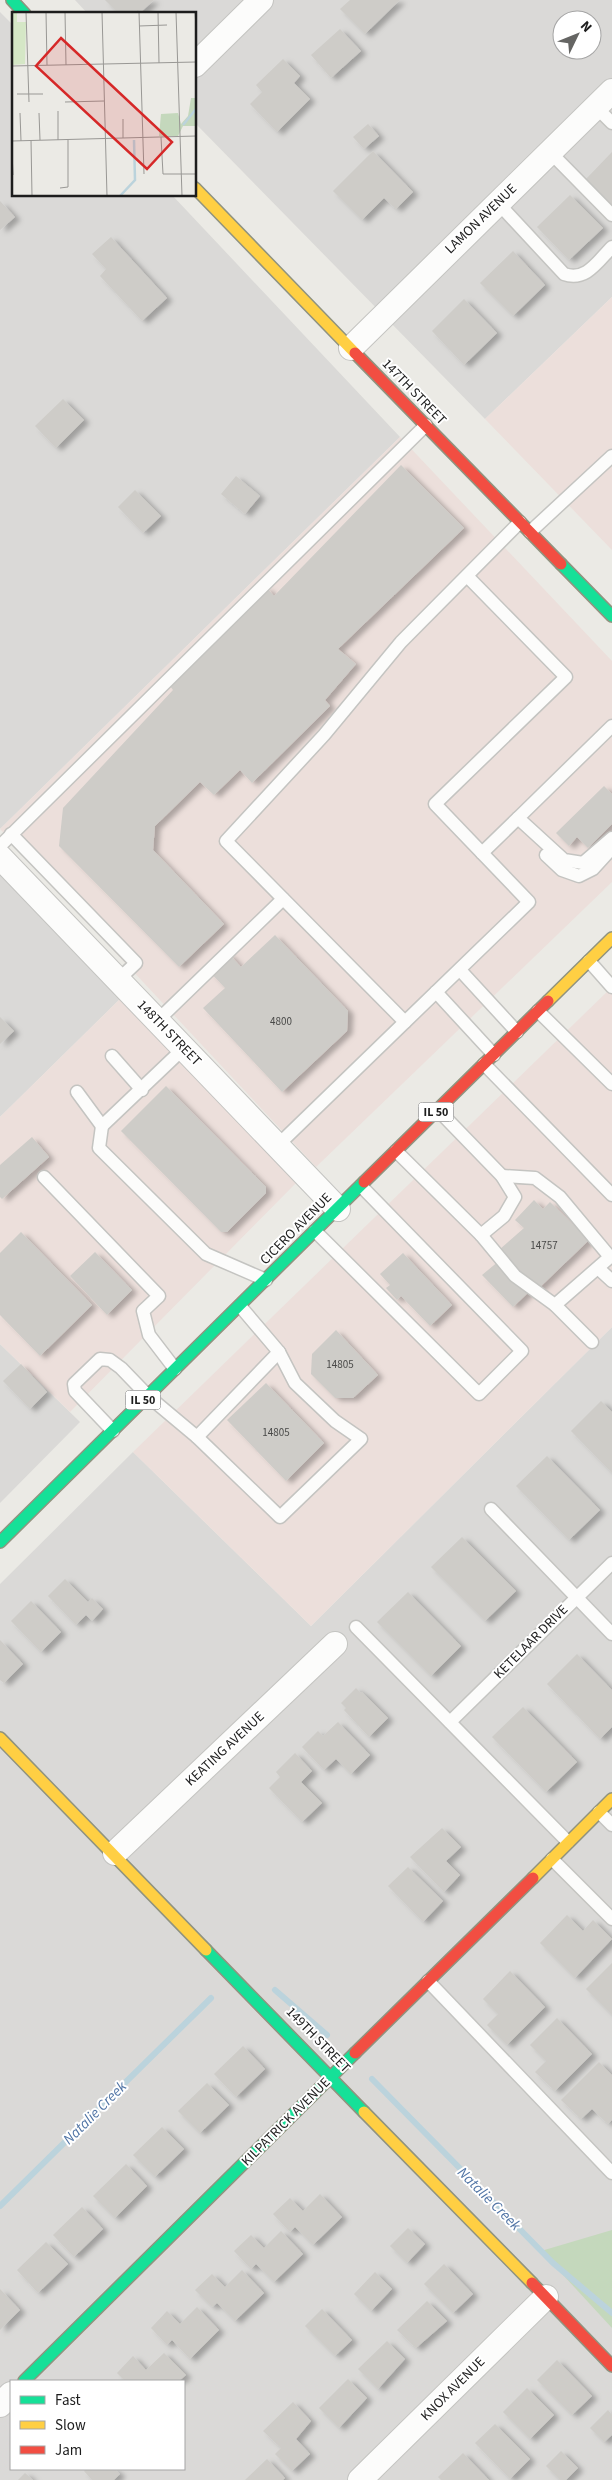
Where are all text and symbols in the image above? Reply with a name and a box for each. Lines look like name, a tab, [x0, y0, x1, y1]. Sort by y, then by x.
north arrow	[552, 10, 602, 60]
inset map	[12, 12, 196, 196]
text: N	[575, 17, 596, 37]
street label: LAMON AVENUE	[441, 179, 521, 259]
street label: 147TH STREET	[377, 354, 451, 430]
street label: 148TH STREET	[132, 995, 206, 1071]
house number: 4800	[270, 1014, 292, 1029]
road number: IL 50	[418, 1102, 454, 1122]
street label: CICERO AVENUE	[255, 1188, 337, 1270]
house number: 14757	[530, 1238, 558, 1253]
house number: 14805	[326, 1357, 354, 1372]
road number: IL 50	[126, 1390, 160, 1410]
house number: 14805	[262, 1425, 290, 1440]
street label: KETELAAR DRIVE	[489, 1600, 573, 1684]
street label: KEATING AVENUE	[181, 1707, 269, 1791]
street label: 149TH STREET	[281, 2002, 355, 2078]
street label: KILPATRICK AVENUE	[237, 2073, 335, 2171]
water label: Natalie Creek	[58, 2076, 132, 2150]
water label: Natalie Creek	[452, 2162, 526, 2236]
street label: KNOX AVENUE	[416, 2352, 490, 2426]
legend	[10, 2380, 185, 2470]
text: Fast	[55, 2390, 81, 2411]
text: Slow	[55, 2415, 86, 2436]
text: Jam	[55, 2440, 82, 2461]

